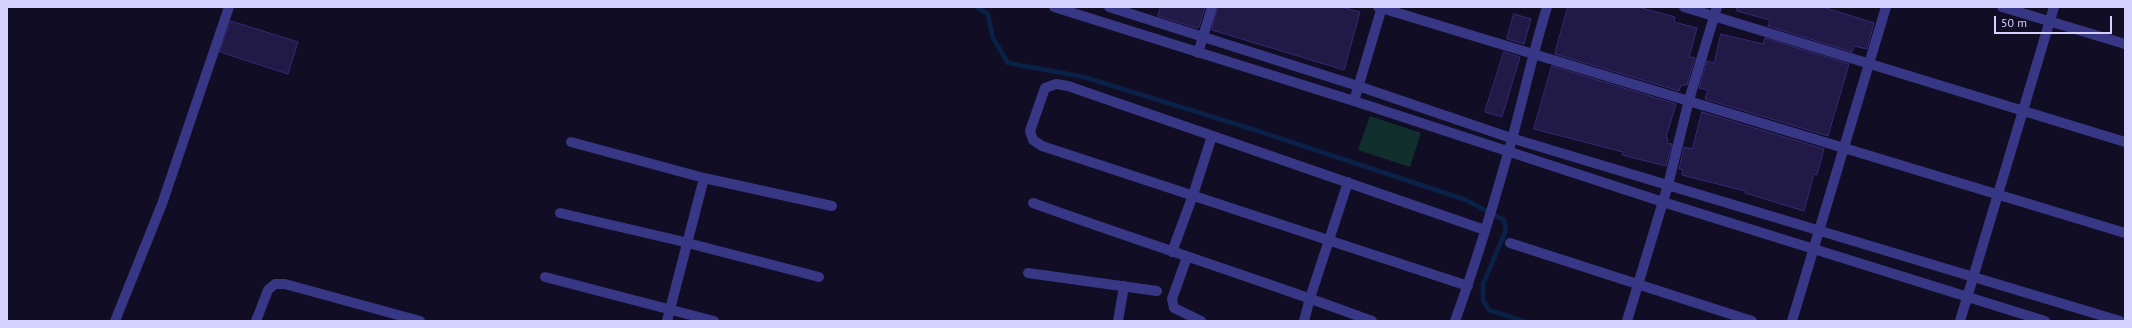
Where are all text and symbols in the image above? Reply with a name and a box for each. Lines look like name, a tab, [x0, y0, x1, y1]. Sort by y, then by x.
scale bar	[1996, 8, 2114, 34]
text: 50 m	[2001, 15, 2027, 30]

